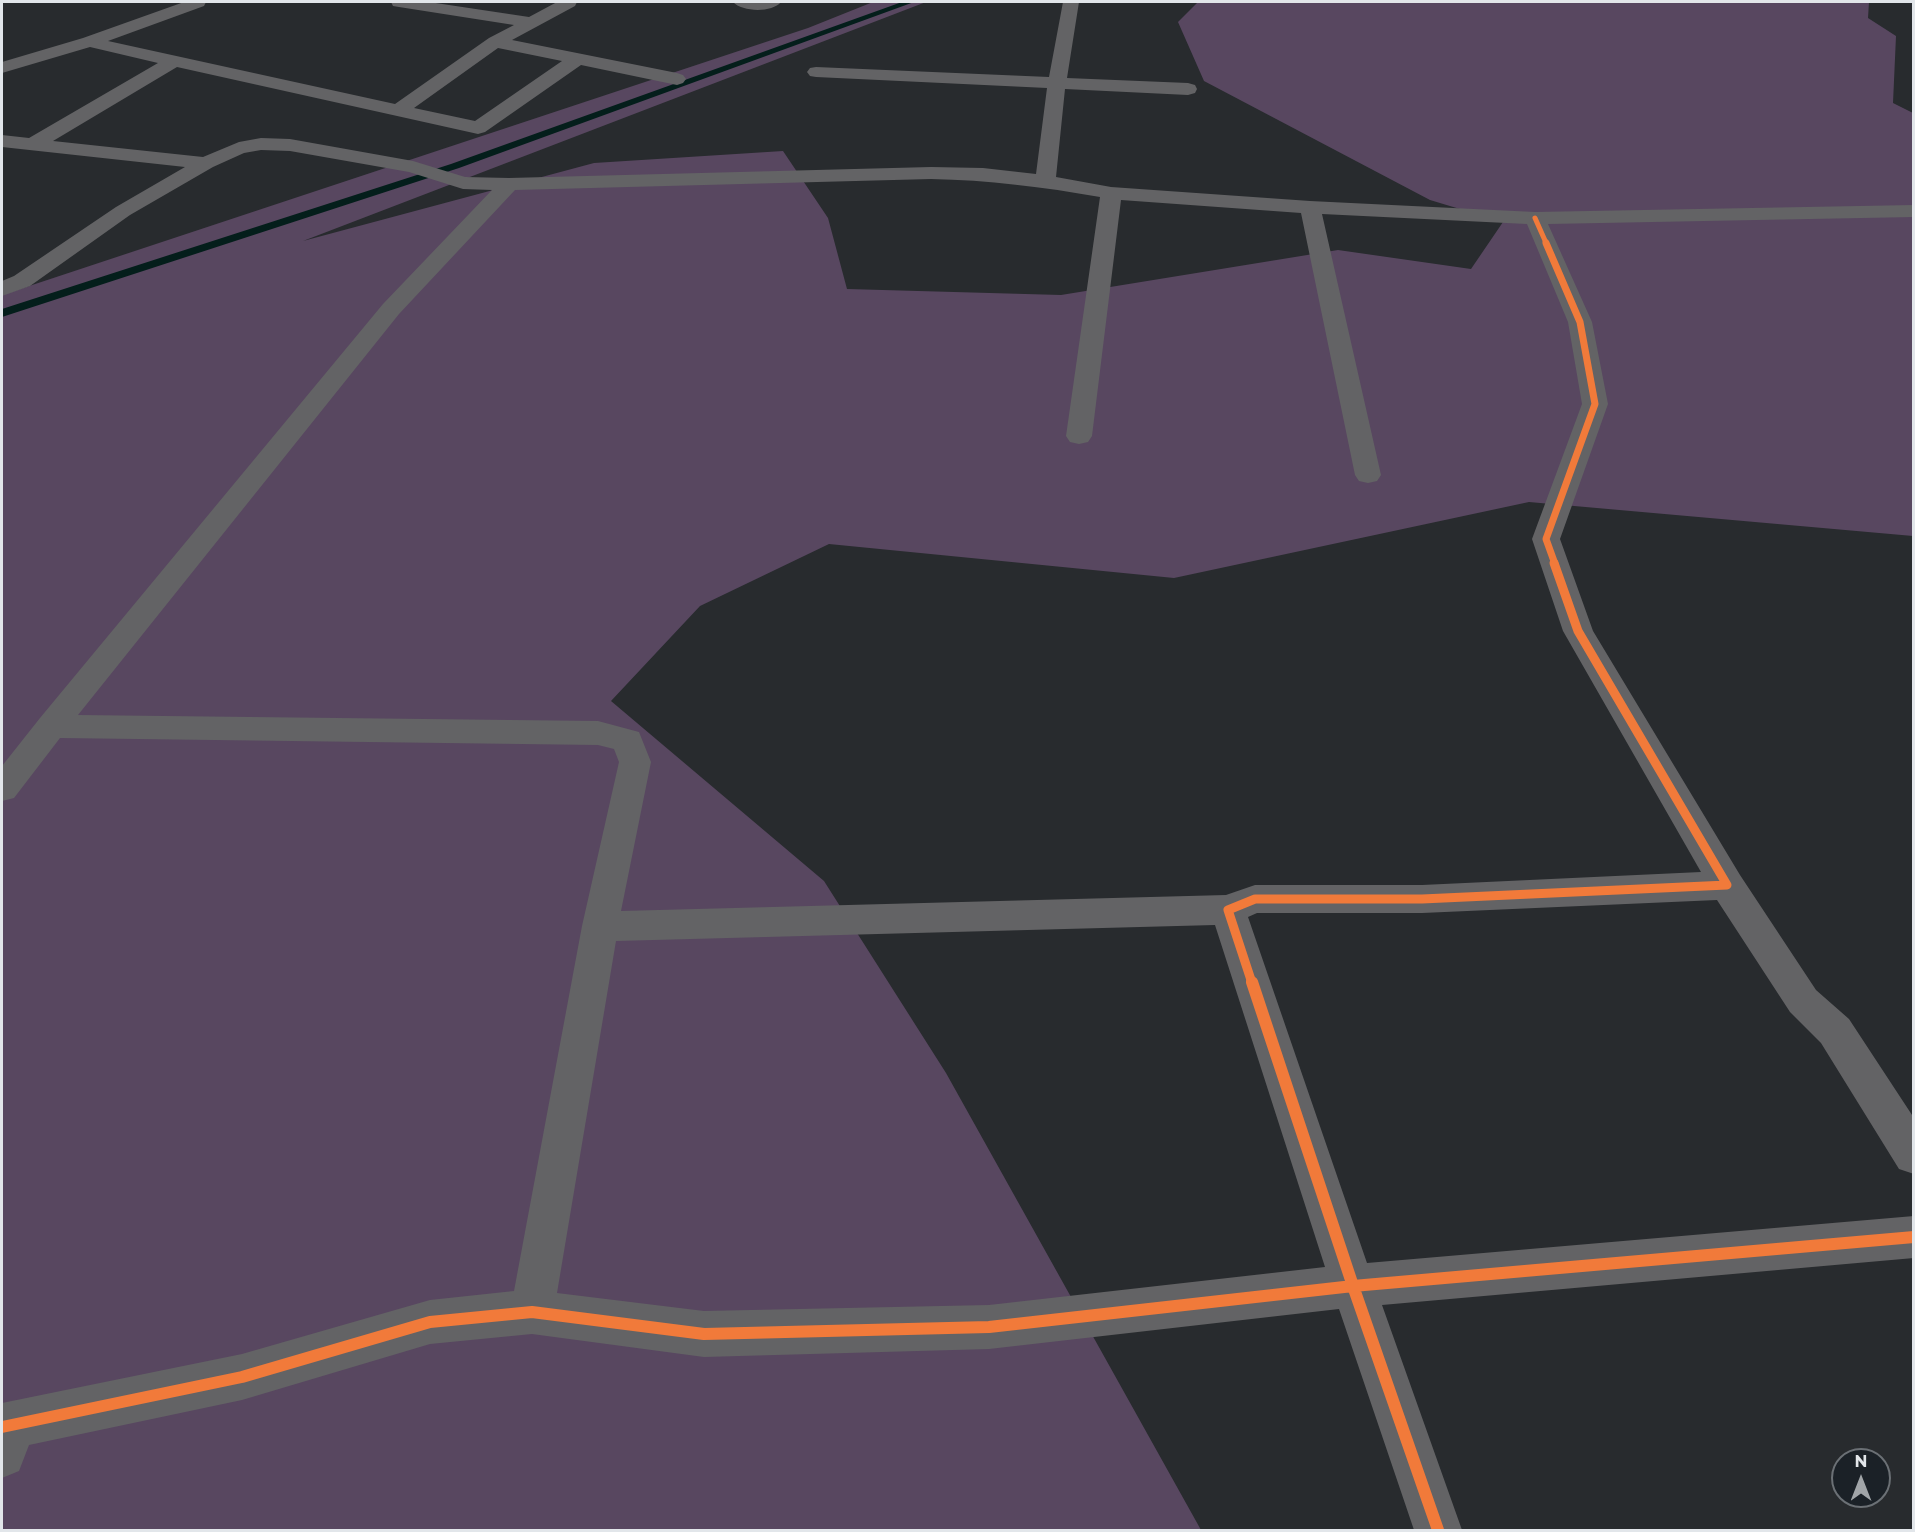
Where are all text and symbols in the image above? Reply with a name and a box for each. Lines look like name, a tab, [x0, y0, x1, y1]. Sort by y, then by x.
north arrow	[1831, 1448, 1891, 1508]
text: N	[1855, 1452, 1867, 1471]

